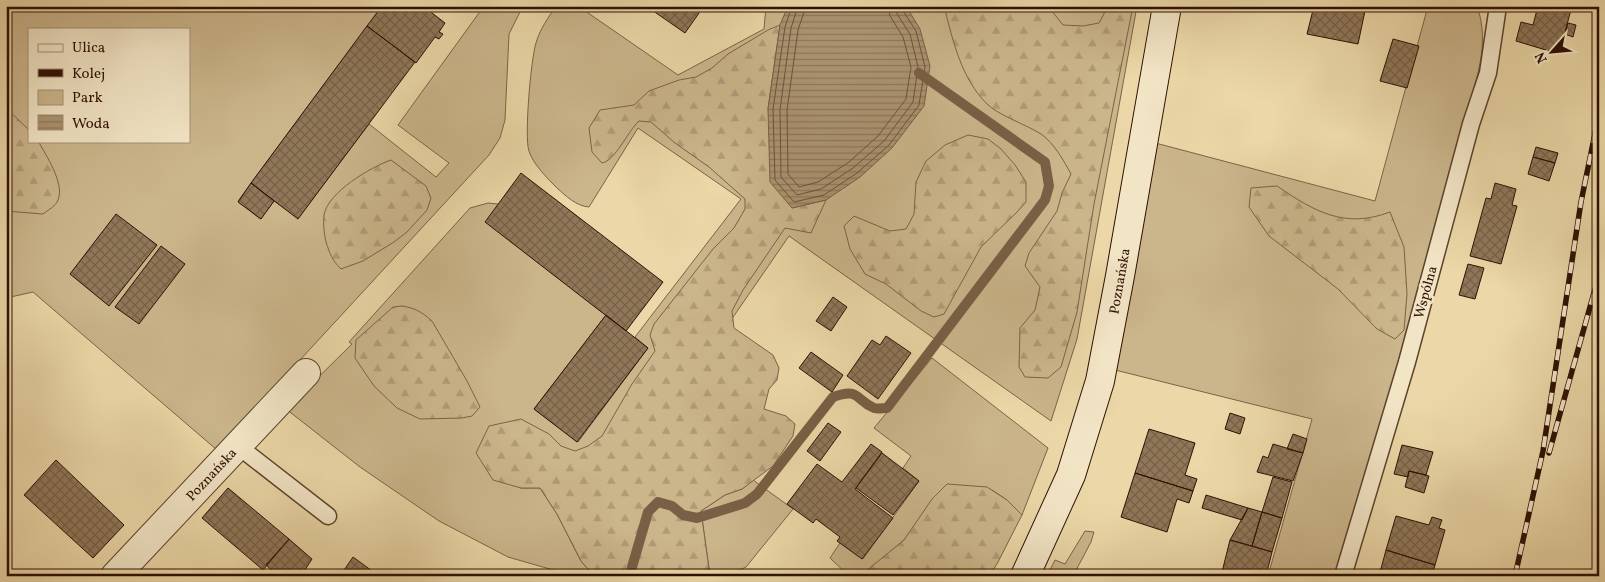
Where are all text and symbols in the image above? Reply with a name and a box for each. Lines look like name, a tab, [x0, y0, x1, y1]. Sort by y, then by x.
legend	[28, 28, 190, 142]
north arrow	[1528, 28, 1578, 78]
text: Ulica	[72, 38, 105, 59]
text: N	[1531, 48, 1553, 66]
text: Kolej	[72, 64, 105, 85]
text: Park	[72, 88, 103, 109]
text: Woda	[72, 114, 110, 135]
street label: Poznańska	[1105, 247, 1136, 316]
street label: Wspólna	[1410, 264, 1443, 321]
street label: Poznańska	[182, 444, 242, 506]

